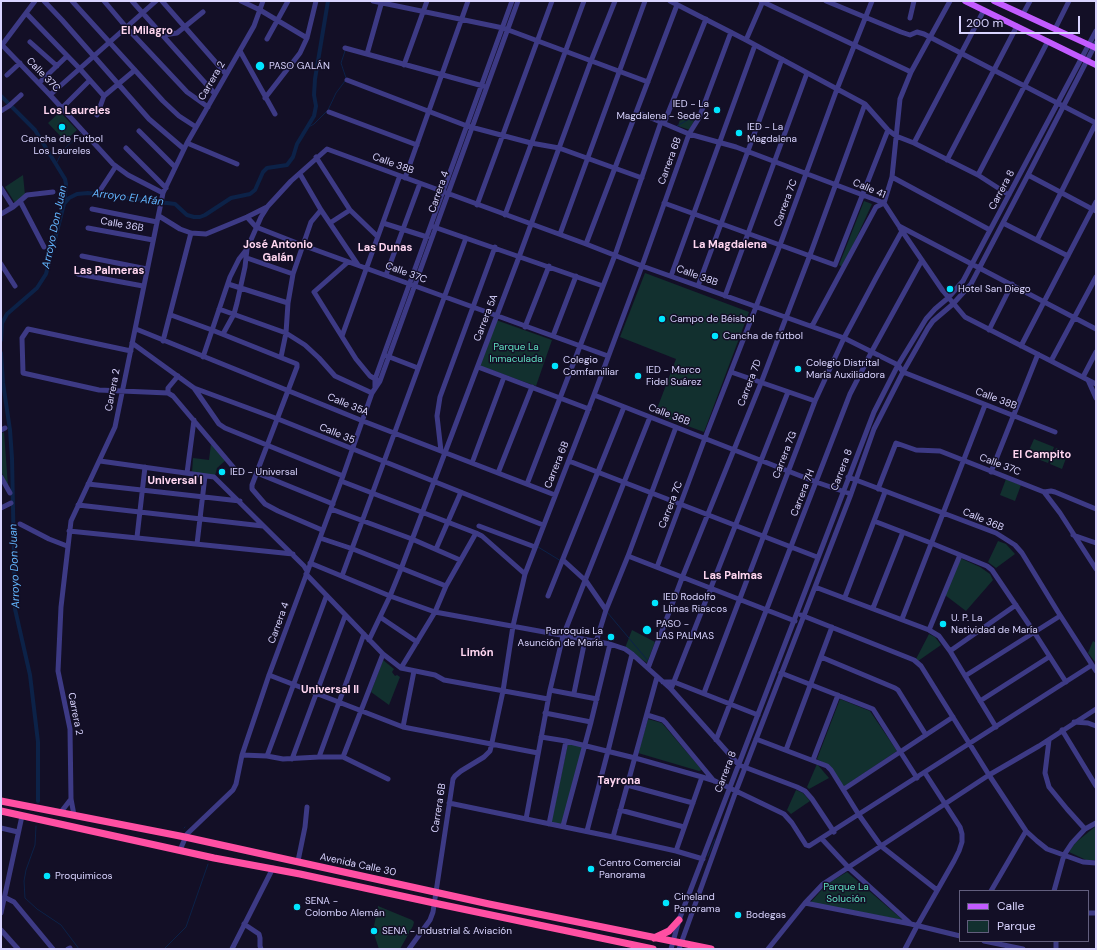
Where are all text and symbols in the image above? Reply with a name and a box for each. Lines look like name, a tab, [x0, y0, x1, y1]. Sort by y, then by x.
scale bar	[961, 8, 1082, 34]
text: 200 m	[966, 15, 1003, 31]
district label: El Milagro	[121, 24, 173, 38]
street label: Calle 37C	[24, 55, 62, 95]
street label: Carrera 2	[196, 59, 228, 103]
marker: PASO GALÁN	[254, 60, 266, 72]
place label: PASO GALÁN	[269, 60, 330, 72]
place label: IED - La Magdalena - Sede 2	[616, 98, 709, 122]
district label: Los Laureles	[44, 104, 110, 118]
marker: IED - La Magdalena - Sede 2	[712, 105, 722, 115]
place label: IED - La Magdalena	[747, 121, 797, 144]
marker: Cancha de Futbol Los Laureles	[57, 122, 67, 132]
marker: IED - La Magdalena	[734, 128, 744, 138]
place label: Cancha de Futbol Los Laureles	[21, 133, 103, 156]
street label: Carrera 6B	[656, 136, 684, 186]
street label: Calle 38B	[371, 151, 415, 177]
street label: Carrera 8	[987, 168, 1017, 212]
street label: Carrera 4	[426, 170, 452, 214]
street label: Calle 41	[851, 177, 887, 201]
street label: Carrera 7C	[772, 178, 800, 228]
water label: Arroyo Don Juan	[40, 184, 70, 270]
water label: Arroyo El Afán	[92, 187, 164, 209]
street label: Calle 36B	[99, 215, 145, 235]
district label: José Antonio Galán	[243, 238, 313, 264]
district label: La Magdalena	[693, 238, 767, 252]
district label: Las Dunas	[358, 241, 412, 255]
street label: Calle 37C	[384, 260, 428, 286]
street label: Calle 38B	[675, 263, 719, 289]
district label: Las Palmeras	[74, 264, 144, 278]
place label: Hotel San Diego	[958, 283, 1031, 295]
marker: Hotel San Diego	[945, 284, 955, 294]
street label: Carrera 5A	[472, 293, 500, 343]
place label: Campo de Béisbol	[670, 313, 755, 325]
marker: Campo de Béisbol	[657, 314, 667, 324]
place label: Cancha de fútbol	[723, 330, 803, 342]
marker: Cancha de fútbol	[710, 331, 720, 341]
park label: Parque La Inmaculada	[489, 341, 543, 364]
place label: Colegio Comfamiliar	[563, 354, 619, 378]
place label: Colegio Distrital María Auxiliadora	[806, 357, 885, 380]
street label: Carrera 7D	[736, 358, 764, 408]
marker: Colegio Comfamiliar	[550, 361, 560, 371]
place label: IED - Marco Fidel Suárez	[646, 364, 701, 388]
marker: Colegio Distrital María Auxiliadora	[793, 364, 803, 374]
street label: Carrera 2	[103, 368, 123, 412]
marker: IED - Marco Fidel Suárez	[633, 371, 643, 381]
street label: Calle 38B	[974, 386, 1018, 412]
street label: Calle 35A	[326, 391, 370, 419]
street label: Calle 36B	[646, 402, 692, 428]
street label: Calle 35	[317, 421, 357, 447]
street label: Carrera 7G	[770, 430, 800, 480]
street label: Carrera 6B	[542, 440, 572, 490]
street label: Carrera 8	[829, 448, 855, 492]
district label: El Campito	[1013, 448, 1071, 462]
street label: Calle 37C	[978, 452, 1022, 478]
place label: IED - Universal	[230, 466, 297, 478]
marker: IED - Universal	[217, 467, 227, 477]
street label: Carrera 7H	[789, 468, 817, 518]
district label: Universal I	[147, 474, 203, 488]
street label: Carrera 7C	[657, 480, 685, 530]
street label: Calle 36B	[961, 506, 1005, 534]
water label: Arroyo Don Juan	[7, 523, 23, 609]
district label: Las Palmas	[703, 569, 763, 583]
place label: IED Rodolfo Llinas Riascos	[663, 591, 727, 614]
marker: IED Rodolfo Llinas Riascos	[650, 598, 660, 608]
street label: Carrera 4	[266, 601, 292, 645]
place label: U. P. La Natividad de María	[951, 612, 1038, 636]
place label: PASO - LAS PALMAS	[656, 618, 714, 642]
marker: U. P. La Natividad de María	[938, 619, 948, 629]
marker: PASO - LAS PALMAS	[641, 624, 653, 636]
place label: Parroquia La Asunción de María	[518, 625, 603, 648]
marker: Parroquia La Asunción de María	[606, 632, 616, 642]
district label: Limón	[461, 646, 493, 660]
district label: Universal II	[301, 683, 359, 697]
street label: Carrera 2	[65, 692, 85, 736]
street label: Carrera 8	[713, 750, 739, 794]
district label: Tayrona	[598, 774, 640, 788]
street label: Carrera 6B	[429, 783, 449, 833]
street label: Avenida Calle 30	[319, 851, 397, 879]
place label: Centro Comercial Panorama	[599, 857, 681, 880]
marker: Centro Comercial Panorama	[586, 864, 596, 874]
place label: Proquimicos	[55, 870, 113, 882]
marker: Proquimicos	[42, 871, 52, 881]
park label: Parque La Solución	[823, 881, 869, 904]
legend	[959, 890, 1089, 942]
place label: Cineland Panorama	[674, 891, 720, 914]
place label: SENA - Colombo Alemán	[305, 895, 385, 918]
marker: Cineland Panorama	[661, 898, 671, 908]
text: Calle	[997, 898, 1024, 914]
marker: SENA - Colombo Alemán	[292, 902, 302, 912]
place label: Bodegas	[746, 909, 786, 921]
marker: Bodegas	[733, 910, 743, 920]
text: Parque	[997, 918, 1036, 934]
place label: SENA - Industrial & Aviación	[382, 925, 512, 937]
marker: SENA - Industrial & Aviación	[369, 926, 379, 936]

